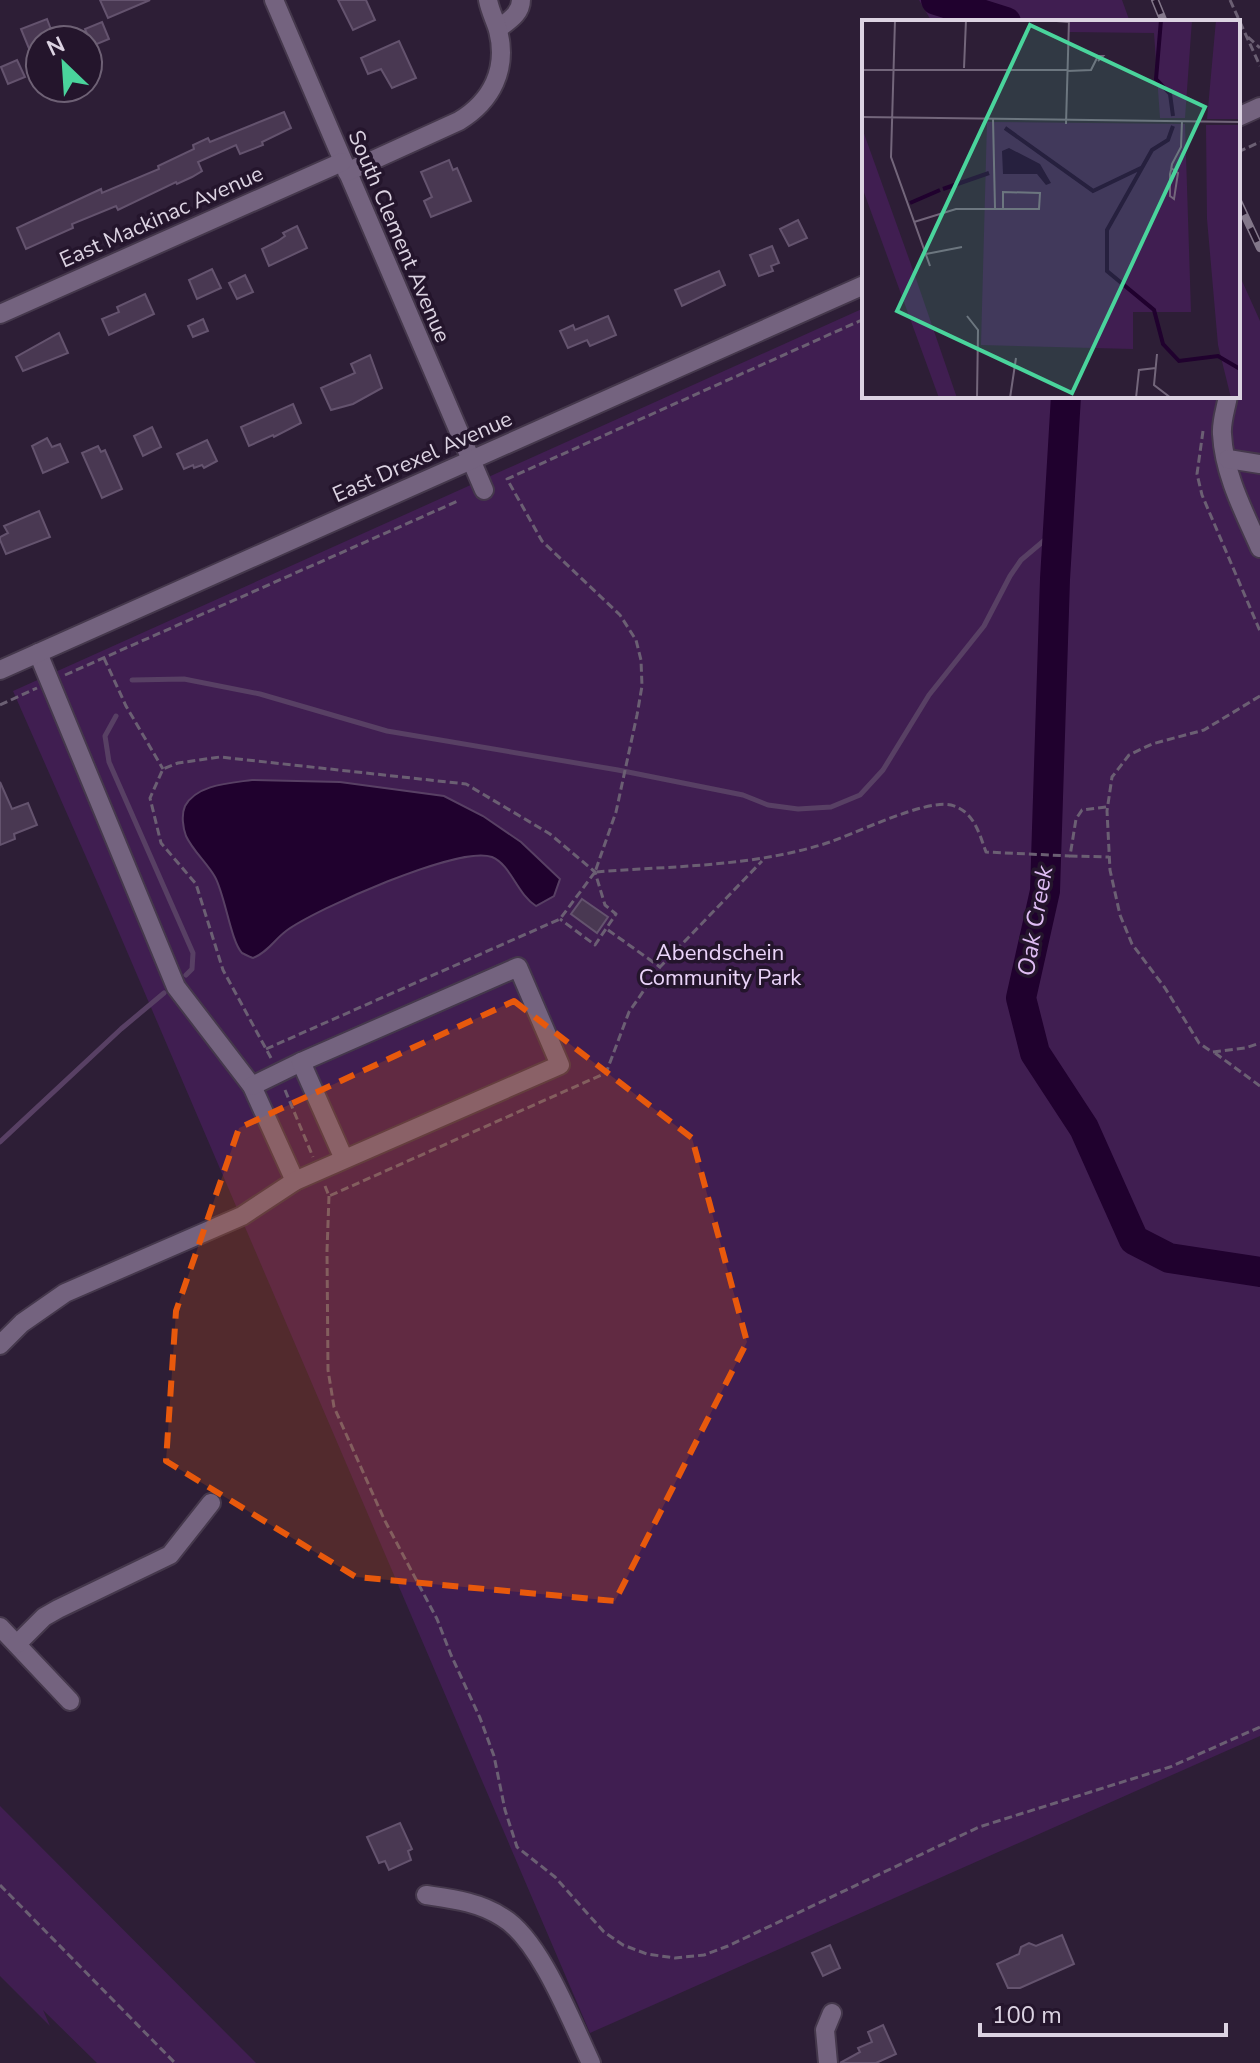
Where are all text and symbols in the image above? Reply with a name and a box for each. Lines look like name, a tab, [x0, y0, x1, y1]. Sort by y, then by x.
inset map	[862, 20, 1240, 398]
north arrow	[24, 24, 104, 104]
text: N	[42, 30, 70, 64]
street label: South Clement Avenue	[341, 126, 457, 347]
street label: East Mackinac Avenue	[55, 159, 268, 275]
street label: East Drexel Avenue	[328, 404, 517, 510]
water label: Oak Creek	[1010, 862, 1061, 979]
park label: Abendschein Community Park	[639, 938, 802, 993]
scale bar	[980, 1987, 1226, 2037]
text: 100 m	[992, 1999, 1062, 2031]

